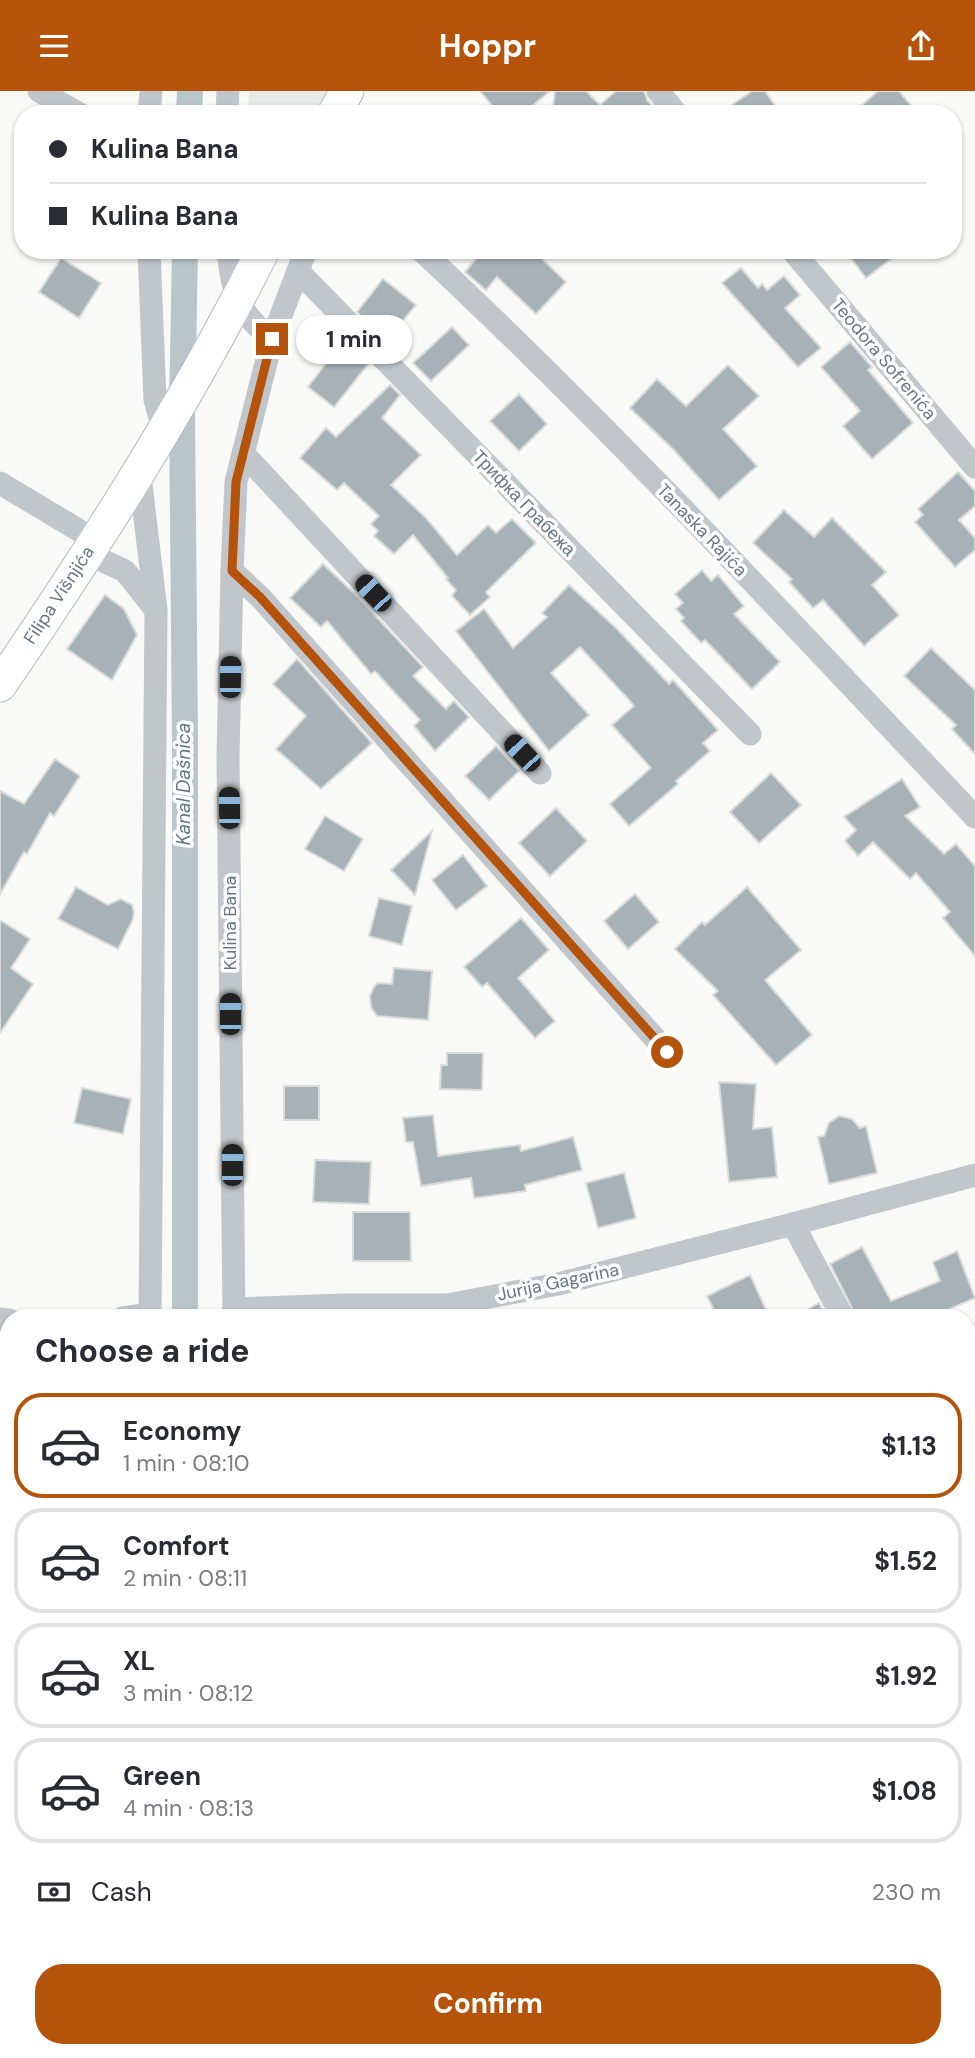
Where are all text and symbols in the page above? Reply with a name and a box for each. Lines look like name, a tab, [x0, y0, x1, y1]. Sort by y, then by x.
text: Hoppr	[439, 25, 536, 67]
icon: menu	[35, 27, 73, 65]
icon: share	[902, 27, 940, 65]
text: Kulina Bana	[91, 132, 238, 166]
text: Kulina Bana	[91, 199, 238, 233]
street label: Teodora Sofrenića	[826, 293, 942, 425]
callout: 1 min	[296, 315, 412, 363]
route end	[256, 323, 288, 355]
text: 1 min	[326, 324, 382, 354]
street label: Трифка Грабежа	[467, 445, 581, 562]
street label: Tanaska Rajića	[652, 478, 752, 582]
street label: Filipa Višnjića	[18, 541, 100, 649]
car	[351, 570, 396, 616]
car	[220, 656, 241, 698]
water label: Kanal Dašnica	[171, 723, 196, 845]
car	[500, 730, 545, 776]
car	[219, 787, 240, 829]
street label: Kulina Bana	[218, 876, 242, 970]
car	[220, 993, 241, 1035]
route start	[651, 1036, 683, 1068]
car	[222, 1144, 243, 1186]
street label: Jurija Gagarina	[495, 1257, 621, 1307]
text: Choose a ride	[35, 1330, 250, 1372]
icon: car	[39, 1414, 102, 1477]
text: Economy	[123, 1414, 241, 1448]
text: $1.13	[881, 1429, 937, 1463]
text: 1 min · 08:10	[123, 1448, 250, 1478]
icon: car	[39, 1529, 102, 1592]
text: Comfort	[123, 1529, 229, 1563]
text: $1.52	[874, 1544, 937, 1578]
text: 2 min · 08:11	[123, 1563, 247, 1593]
icon: car	[39, 1644, 102, 1707]
text: XL	[123, 1644, 155, 1678]
text: $1.92	[875, 1659, 937, 1693]
text: 3 min · 08:12	[123, 1678, 254, 1708]
icon: car	[39, 1759, 102, 1822]
text: Green	[123, 1759, 201, 1793]
text: $1.08	[872, 1774, 937, 1808]
text: 4 min · 08:13	[123, 1793, 254, 1823]
icon: cash	[35, 1873, 73, 1911]
text: Cash	[91, 1875, 152, 1909]
text: 230 m	[872, 1877, 941, 1907]
button: Confirm	[35, 1964, 941, 2044]

